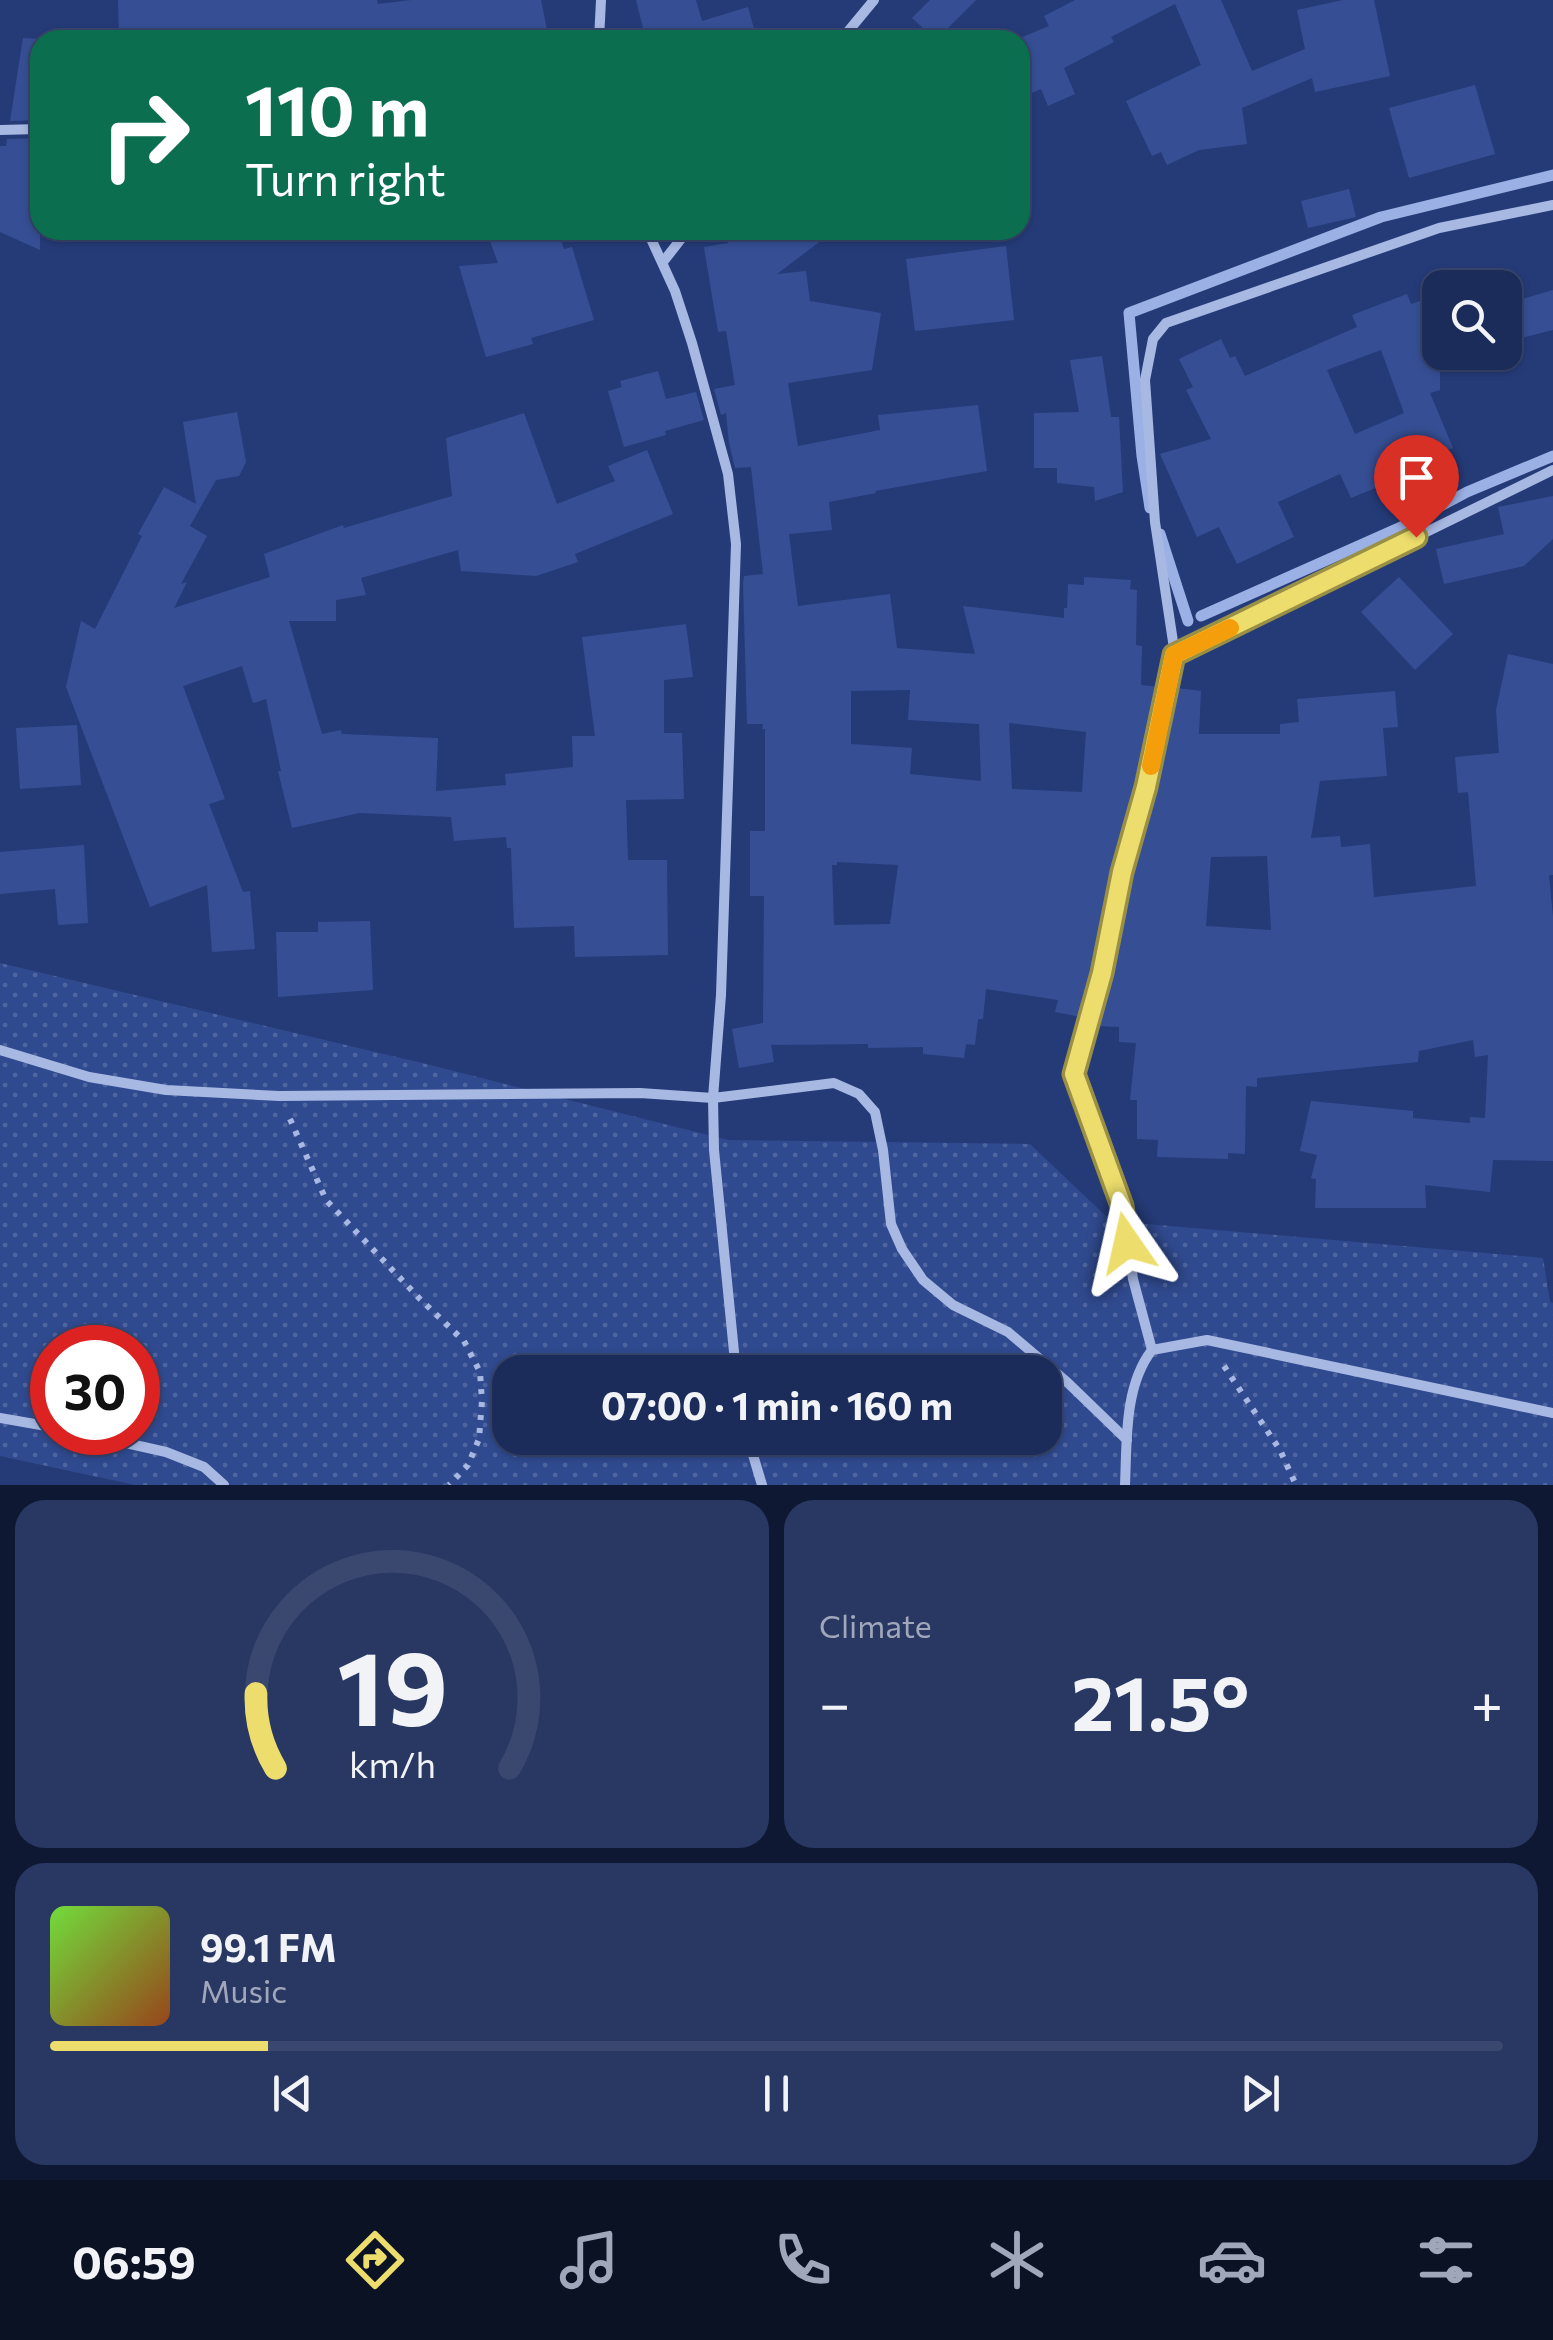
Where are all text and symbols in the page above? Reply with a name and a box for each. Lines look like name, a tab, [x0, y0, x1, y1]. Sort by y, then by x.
text: 110 m	[245, 65, 429, 150]
icon: right	[80, 70, 210, 200]
text: Turn right	[245, 150, 446, 205]
map controls	[1422, 270, 1522, 370]
button: search	[1422, 270, 1522, 370]
pin	[1374, 435, 1459, 538]
icon: arrive	[1389, 450, 1444, 505]
position arrow	[1075, 1191, 1179, 1295]
speed limit sign: 30	[30, 1325, 160, 1455]
text: 07:00 · 1 min · 160 m	[601, 1381, 953, 1428]
text: Climate	[819, 1605, 932, 1645]
text: 19	[336, 1620, 448, 1747]
text: 21.5°	[1071, 1655, 1250, 1746]
text: −	[819, 1668, 850, 1735]
text: +	[1471, 1668, 1503, 1735]
text: km/h	[349, 1742, 435, 1785]
text: 99.1 FM	[200, 1923, 337, 1970]
text: Music	[200, 1970, 287, 2010]
icon: previous	[265, 2066, 320, 2121]
icon: pause	[749, 2066, 804, 2121]
icon: next	[1233, 2066, 1288, 2121]
icon: directions	[340, 2225, 410, 2295]
icon: music	[554, 2225, 624, 2295]
icon: phone	[768, 2225, 838, 2295]
icon: climate	[982, 2225, 1052, 2295]
icon: car	[1197, 2225, 1267, 2295]
icon: filters	[1411, 2225, 1481, 2295]
text: 06:59	[72, 2233, 196, 2288]

